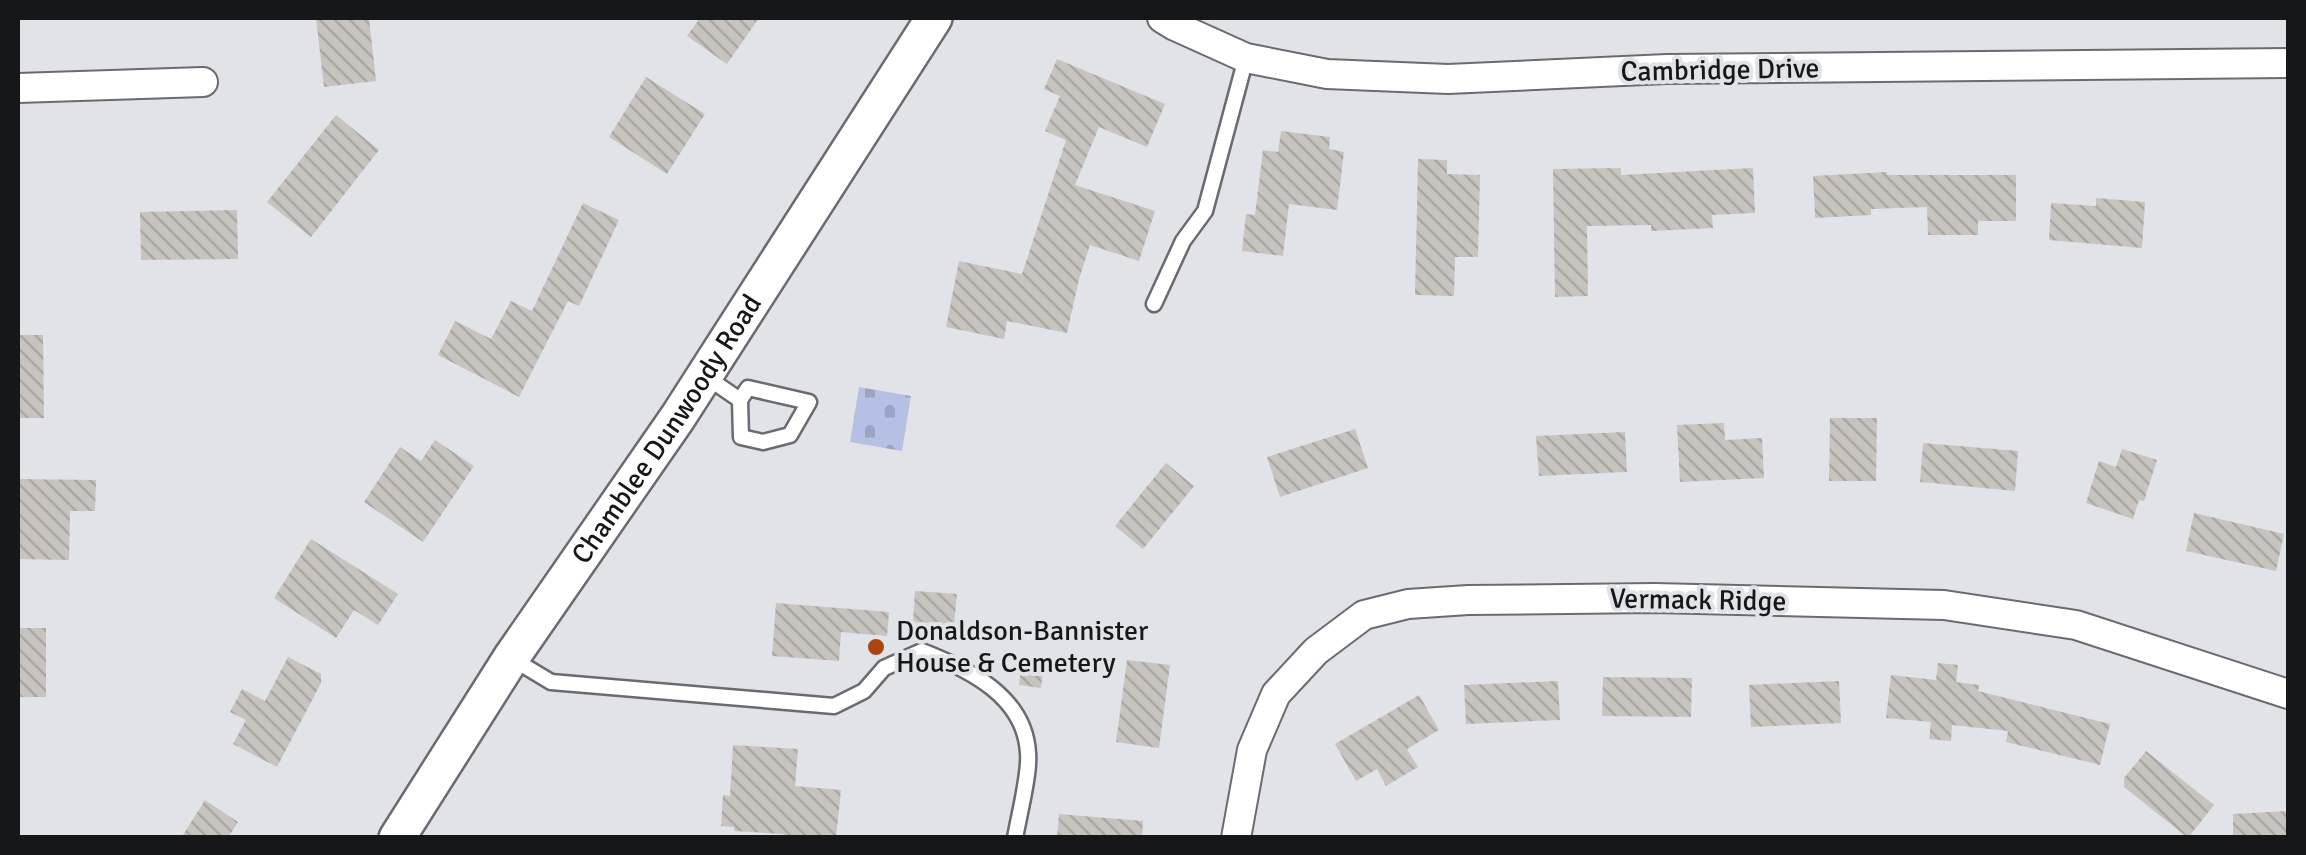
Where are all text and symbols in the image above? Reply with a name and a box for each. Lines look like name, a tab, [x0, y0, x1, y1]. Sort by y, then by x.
street label: Cambridge Drive	[1620, 51, 1820, 89]
street label: Chamblee Dunwoody Road	[564, 288, 769, 570]
street label: Vermack Ridge	[1609, 581, 1787, 619]
place label: Donaldson-Bannister House & Cemetery	[896, 614, 1149, 680]
marker: Donaldson-Bannister House & Cemetery	[865, 636, 887, 658]

